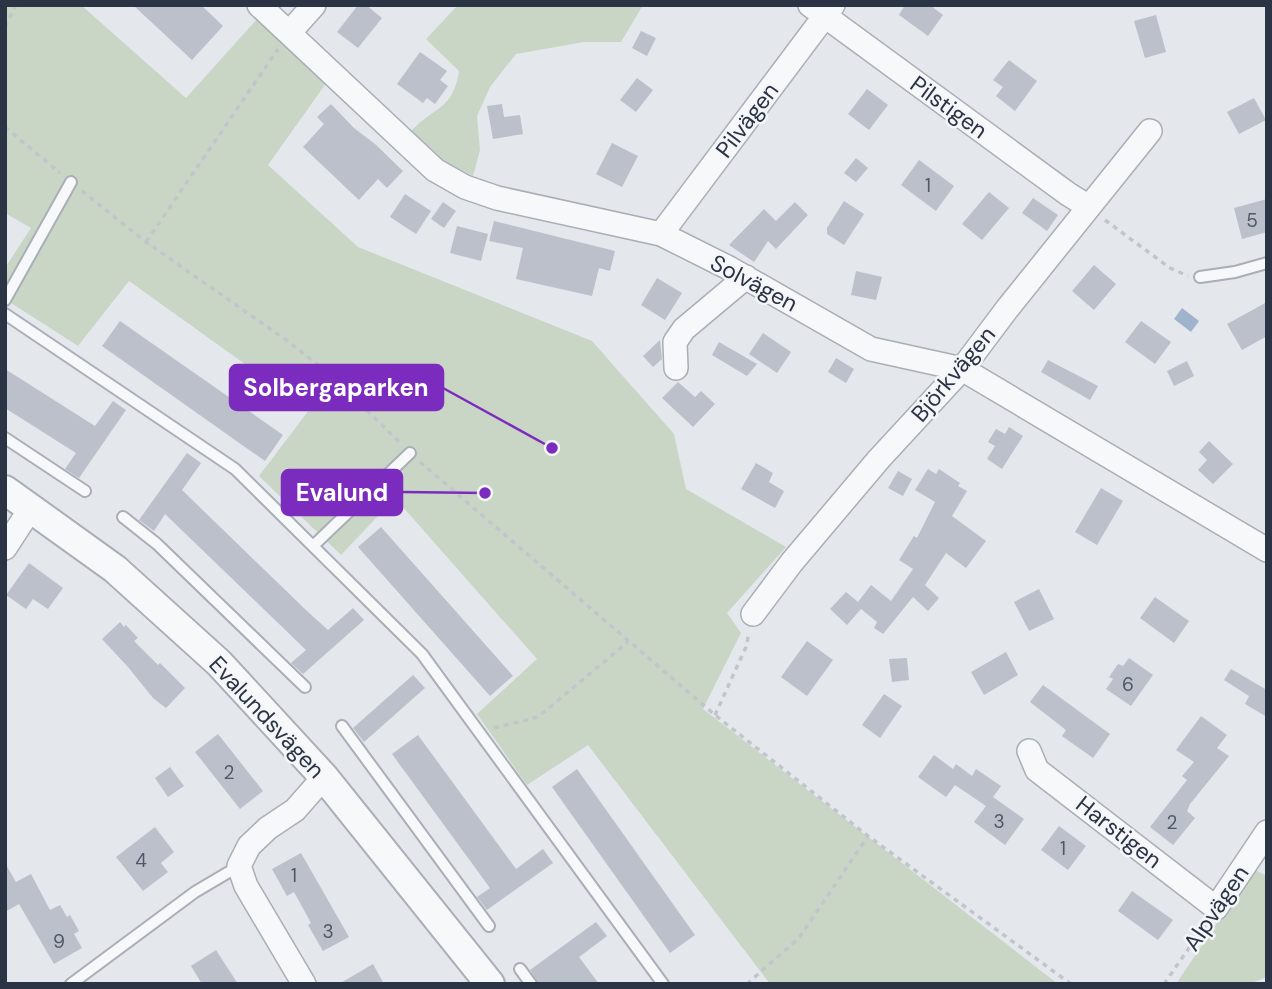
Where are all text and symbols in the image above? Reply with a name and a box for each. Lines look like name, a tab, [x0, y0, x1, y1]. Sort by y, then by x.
street label: Pilstigen	[904, 69, 994, 145]
street label: Pilvägen	[709, 76, 785, 164]
house number: 1	[925, 173, 931, 198]
house number: 5	[1246, 208, 1258, 233]
street label: Solvägen	[705, 247, 803, 319]
street label: Björkvägen	[904, 320, 1002, 428]
callout: Solbergaparken	[230, 365, 443, 410]
text: Solbergaparken	[243, 372, 429, 403]
callout: Evalund	[282, 470, 402, 515]
text: Evalund	[296, 477, 388, 508]
street label: Evalundsvägen	[203, 650, 331, 784]
house number: 6	[1122, 672, 1134, 697]
house number: 2	[224, 760, 235, 785]
street label: Harstigen	[1070, 789, 1168, 875]
house number: 3	[993, 809, 1005, 834]
house number: 2	[1167, 810, 1178, 835]
house number: 1	[1060, 836, 1066, 861]
house number: 4	[135, 848, 147, 873]
street label: Alpvägen	[1176, 859, 1256, 957]
house number: 1	[291, 863, 297, 888]
house number: 3	[322, 919, 334, 944]
house number: 9	[53, 929, 65, 954]

